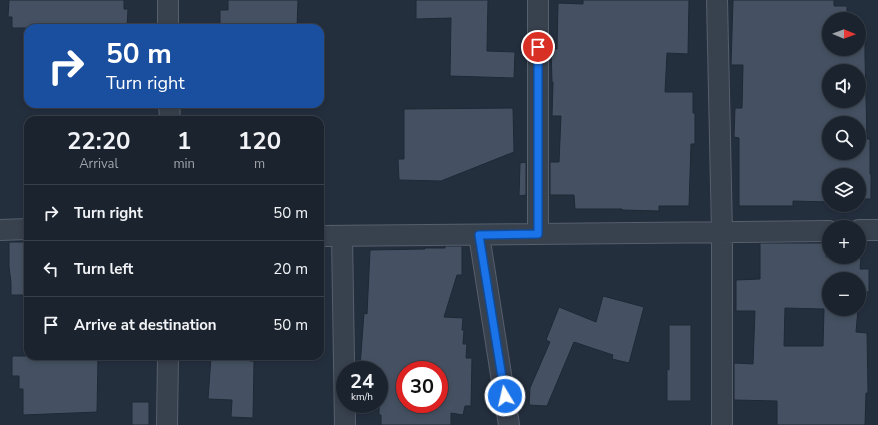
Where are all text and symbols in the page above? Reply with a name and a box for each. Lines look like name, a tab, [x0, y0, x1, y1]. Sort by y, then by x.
north arrow	[822, 12, 866, 56]
map controls	[822, 12, 866, 316]
pin	[521, 30, 555, 64]
text: 50 m	[106, 35, 172, 73]
icon: arrive	[527, 36, 549, 58]
icon: right	[40, 40, 92, 92]
button: sound	[822, 64, 866, 108]
text: Turn right	[106, 71, 185, 95]
button: search	[822, 116, 866, 160]
text: 22:20	[67, 125, 130, 157]
text: 1	[177, 125, 191, 157]
text: 120	[238, 125, 281, 157]
text: Arrival	[79, 155, 118, 173]
text: min	[173, 155, 195, 173]
text: m	[254, 155, 265, 173]
button: layers	[822, 168, 866, 212]
icon: right	[40, 202, 62, 224]
text: Turn right	[74, 203, 143, 223]
text: 50 m	[273, 203, 308, 223]
button: +	[822, 220, 866, 264]
icon: left	[40, 258, 62, 280]
text: Turn left	[74, 259, 133, 279]
text: 20 m	[273, 259, 308, 279]
button: −	[822, 272, 866, 316]
icon: arrive	[40, 314, 62, 336]
text: Arrive at destination	[74, 315, 217, 335]
text: 50 m	[273, 315, 308, 335]
speed limit sign: 30	[396, 361, 448, 413]
text: 24	[350, 368, 374, 395]
position arrow	[484, 375, 526, 417]
text: km/h	[351, 390, 373, 404]

